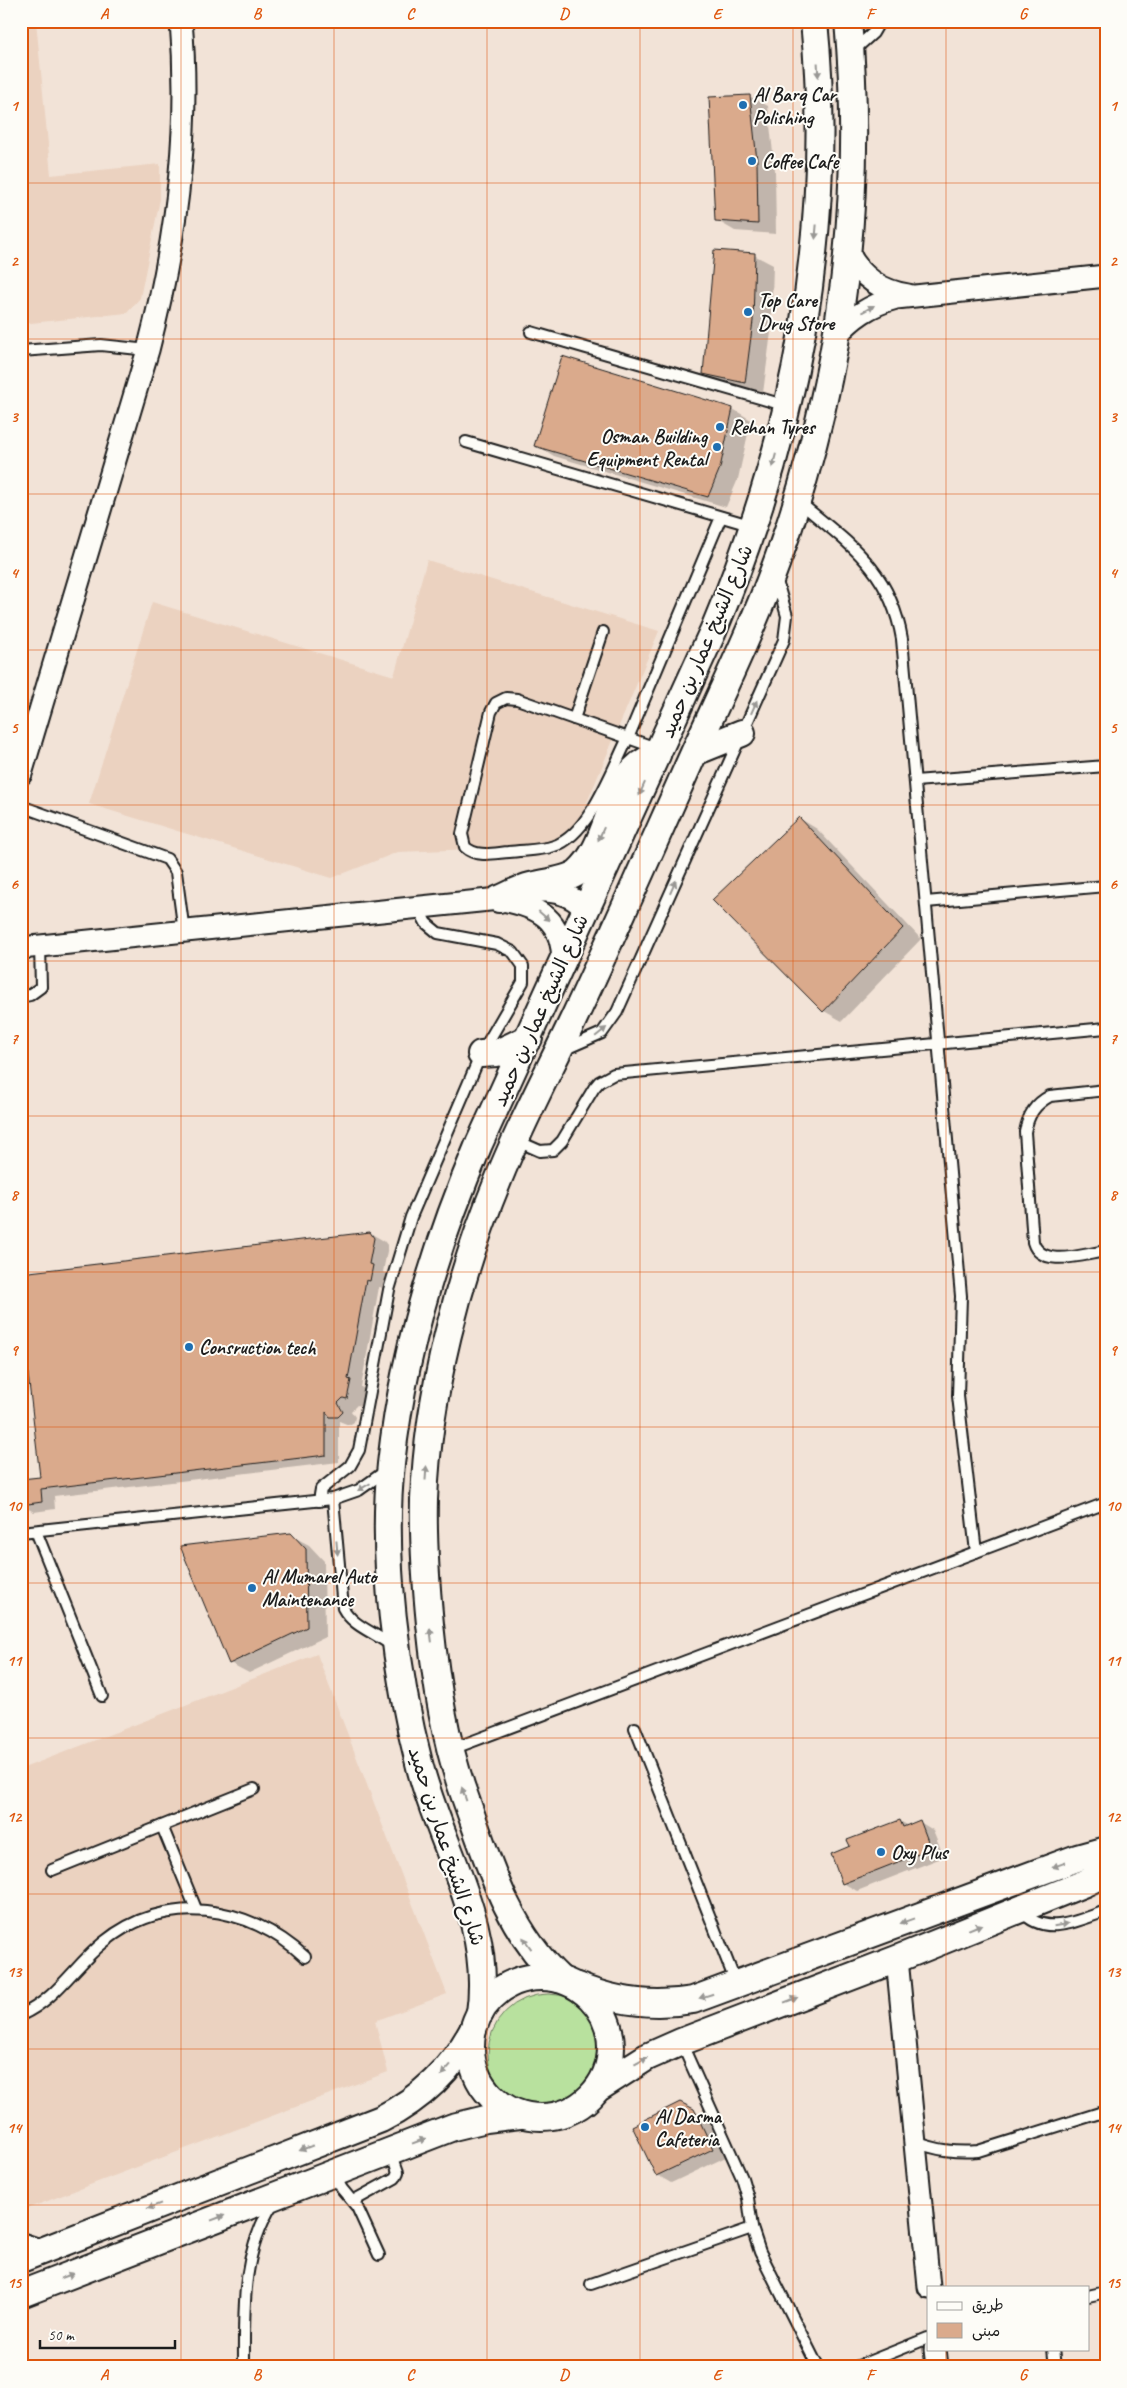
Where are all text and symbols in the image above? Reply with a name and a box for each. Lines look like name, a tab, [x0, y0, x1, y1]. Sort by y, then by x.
text: A	[100, 4, 110, 24]
text: B	[253, 4, 263, 24]
text: C	[406, 4, 416, 24]
text: D	[559, 4, 570, 24]
text: E	[713, 4, 724, 24]
text: F	[866, 4, 877, 24]
text: G	[1019, 4, 1029, 24]
one-way arrow	[814, 62, 822, 78]
place label: Al Barq Car Polishing	[753, 82, 839, 130]
text: 1	[10, 96, 19, 116]
text: 1	[1109, 96, 1118, 116]
marker: Al Barq Car Polishing	[737, 99, 749, 111]
place label: Coffee Cafe	[762, 149, 840, 174]
marker: Coffee Cafe	[746, 155, 758, 167]
one-way arrow	[811, 224, 819, 240]
text: 2	[10, 251, 19, 271]
text: 2	[1109, 251, 1118, 271]
place label: Top Care Drug Store	[758, 288, 836, 336]
one-way arrow	[862, 304, 875, 313]
marker: Top Care Drug Store	[742, 306, 754, 318]
text: 3	[10, 407, 19, 427]
text: 3	[1109, 407, 1118, 427]
place label: Rehan Tyres	[730, 415, 816, 440]
marker: Rehan Tyres	[714, 421, 726, 433]
place label: Osman Building Equipment Rental	[586, 424, 710, 472]
marker: Osman Building Equipment Rental	[711, 441, 723, 453]
one-way arrow	[770, 453, 778, 468]
street label: شارع الشيخ عمار بن حميد	[654, 541, 759, 742]
text: 4	[10, 563, 19, 583]
text: 4	[1109, 563, 1118, 583]
one-way arrow	[750, 700, 758, 714]
text: 5	[11, 718, 20, 738]
text: 5	[1110, 718, 1119, 738]
one-way arrow	[637, 782, 645, 796]
one-way arrow	[596, 827, 604, 841]
text: 6	[10, 874, 19, 894]
text: 6	[1109, 874, 1118, 894]
one-way arrow	[669, 880, 677, 894]
street label: شارع الشيخ عمار بن حميد	[487, 910, 595, 1111]
one-way arrow	[538, 910, 550, 922]
one-way arrow	[595, 1026, 608, 1037]
text: 7	[10, 1029, 19, 1049]
text: 7	[1109, 1029, 1118, 1049]
text: 8	[10, 1185, 19, 1205]
text: 8	[1109, 1185, 1118, 1205]
place label: Consruction tech	[199, 1335, 316, 1360]
text: 9	[10, 1340, 19, 1360]
text: 9	[1109, 1340, 1118, 1360]
marker: Consruction tech	[183, 1341, 195, 1353]
one-way arrow	[423, 1465, 431, 1481]
one-way arrow	[358, 1482, 371, 1491]
text: 10	[7, 1496, 23, 1516]
text: 10	[1106, 1496, 1122, 1516]
one-way arrow	[333, 1540, 341, 1556]
place label: Al Mumarel Auto Maintenance	[262, 1564, 378, 1612]
marker: Al Mumarel Auto Maintenance	[246, 1582, 258, 1594]
one-way arrow	[427, 1627, 435, 1643]
text: 11	[7, 1651, 23, 1671]
text: 11	[1106, 1651, 1122, 1671]
street label: شارع الشيخ عمار بن حميد	[402, 1744, 490, 1949]
one-way arrow	[460, 1786, 468, 1801]
text: 12	[7, 1807, 23, 1827]
text: 12	[1106, 1807, 1122, 1827]
place label: Oxy Plus	[891, 1840, 950, 1866]
marker: Oxy Plus	[875, 1846, 887, 1858]
one-way arrow	[1052, 1862, 1067, 1869]
one-way arrow	[899, 1917, 914, 1925]
one-way arrow	[1053, 1921, 1069, 1929]
one-way arrow	[968, 1923, 982, 1931]
one-way arrow	[522, 1936, 532, 1950]
text: 13	[7, 1962, 23, 1982]
text: 13	[1106, 1962, 1122, 1982]
one-way arrow	[698, 1992, 713, 2000]
one-way arrow	[784, 1995, 798, 2003]
one-way arrow	[633, 2057, 648, 2065]
one-way arrow	[440, 2064, 452, 2076]
place label: Al Dasma Cafeteria	[655, 2104, 723, 2152]
text: 14	[7, 2118, 23, 2138]
text: 14	[1106, 2118, 1122, 2138]
marker: Al Dasma Cafeteria	[639, 2121, 651, 2133]
one-way arrow	[412, 2136, 426, 2144]
one-way arrow	[298, 2144, 313, 2152]
one-way arrow	[147, 2203, 162, 2210]
one-way arrow	[211, 2214, 226, 2221]
one-way arrow	[60, 2272, 75, 2280]
text: 15	[7, 2273, 23, 2293]
text: 15	[1106, 2273, 1122, 2293]
legend	[927, 2286, 1090, 2350]
text: طريق	[972, 2296, 1004, 2315]
scale bar	[40, 2318, 175, 2350]
text: مبنى	[972, 2322, 1000, 2341]
text: 50 m	[48, 2326, 75, 2345]
text: A	[100, 2365, 110, 2385]
text: B	[253, 2365, 263, 2385]
text: C	[406, 2365, 416, 2385]
text: D	[559, 2365, 570, 2385]
text: E	[713, 2365, 724, 2385]
text: F	[866, 2365, 877, 2385]
text: G	[1019, 2365, 1029, 2385]

